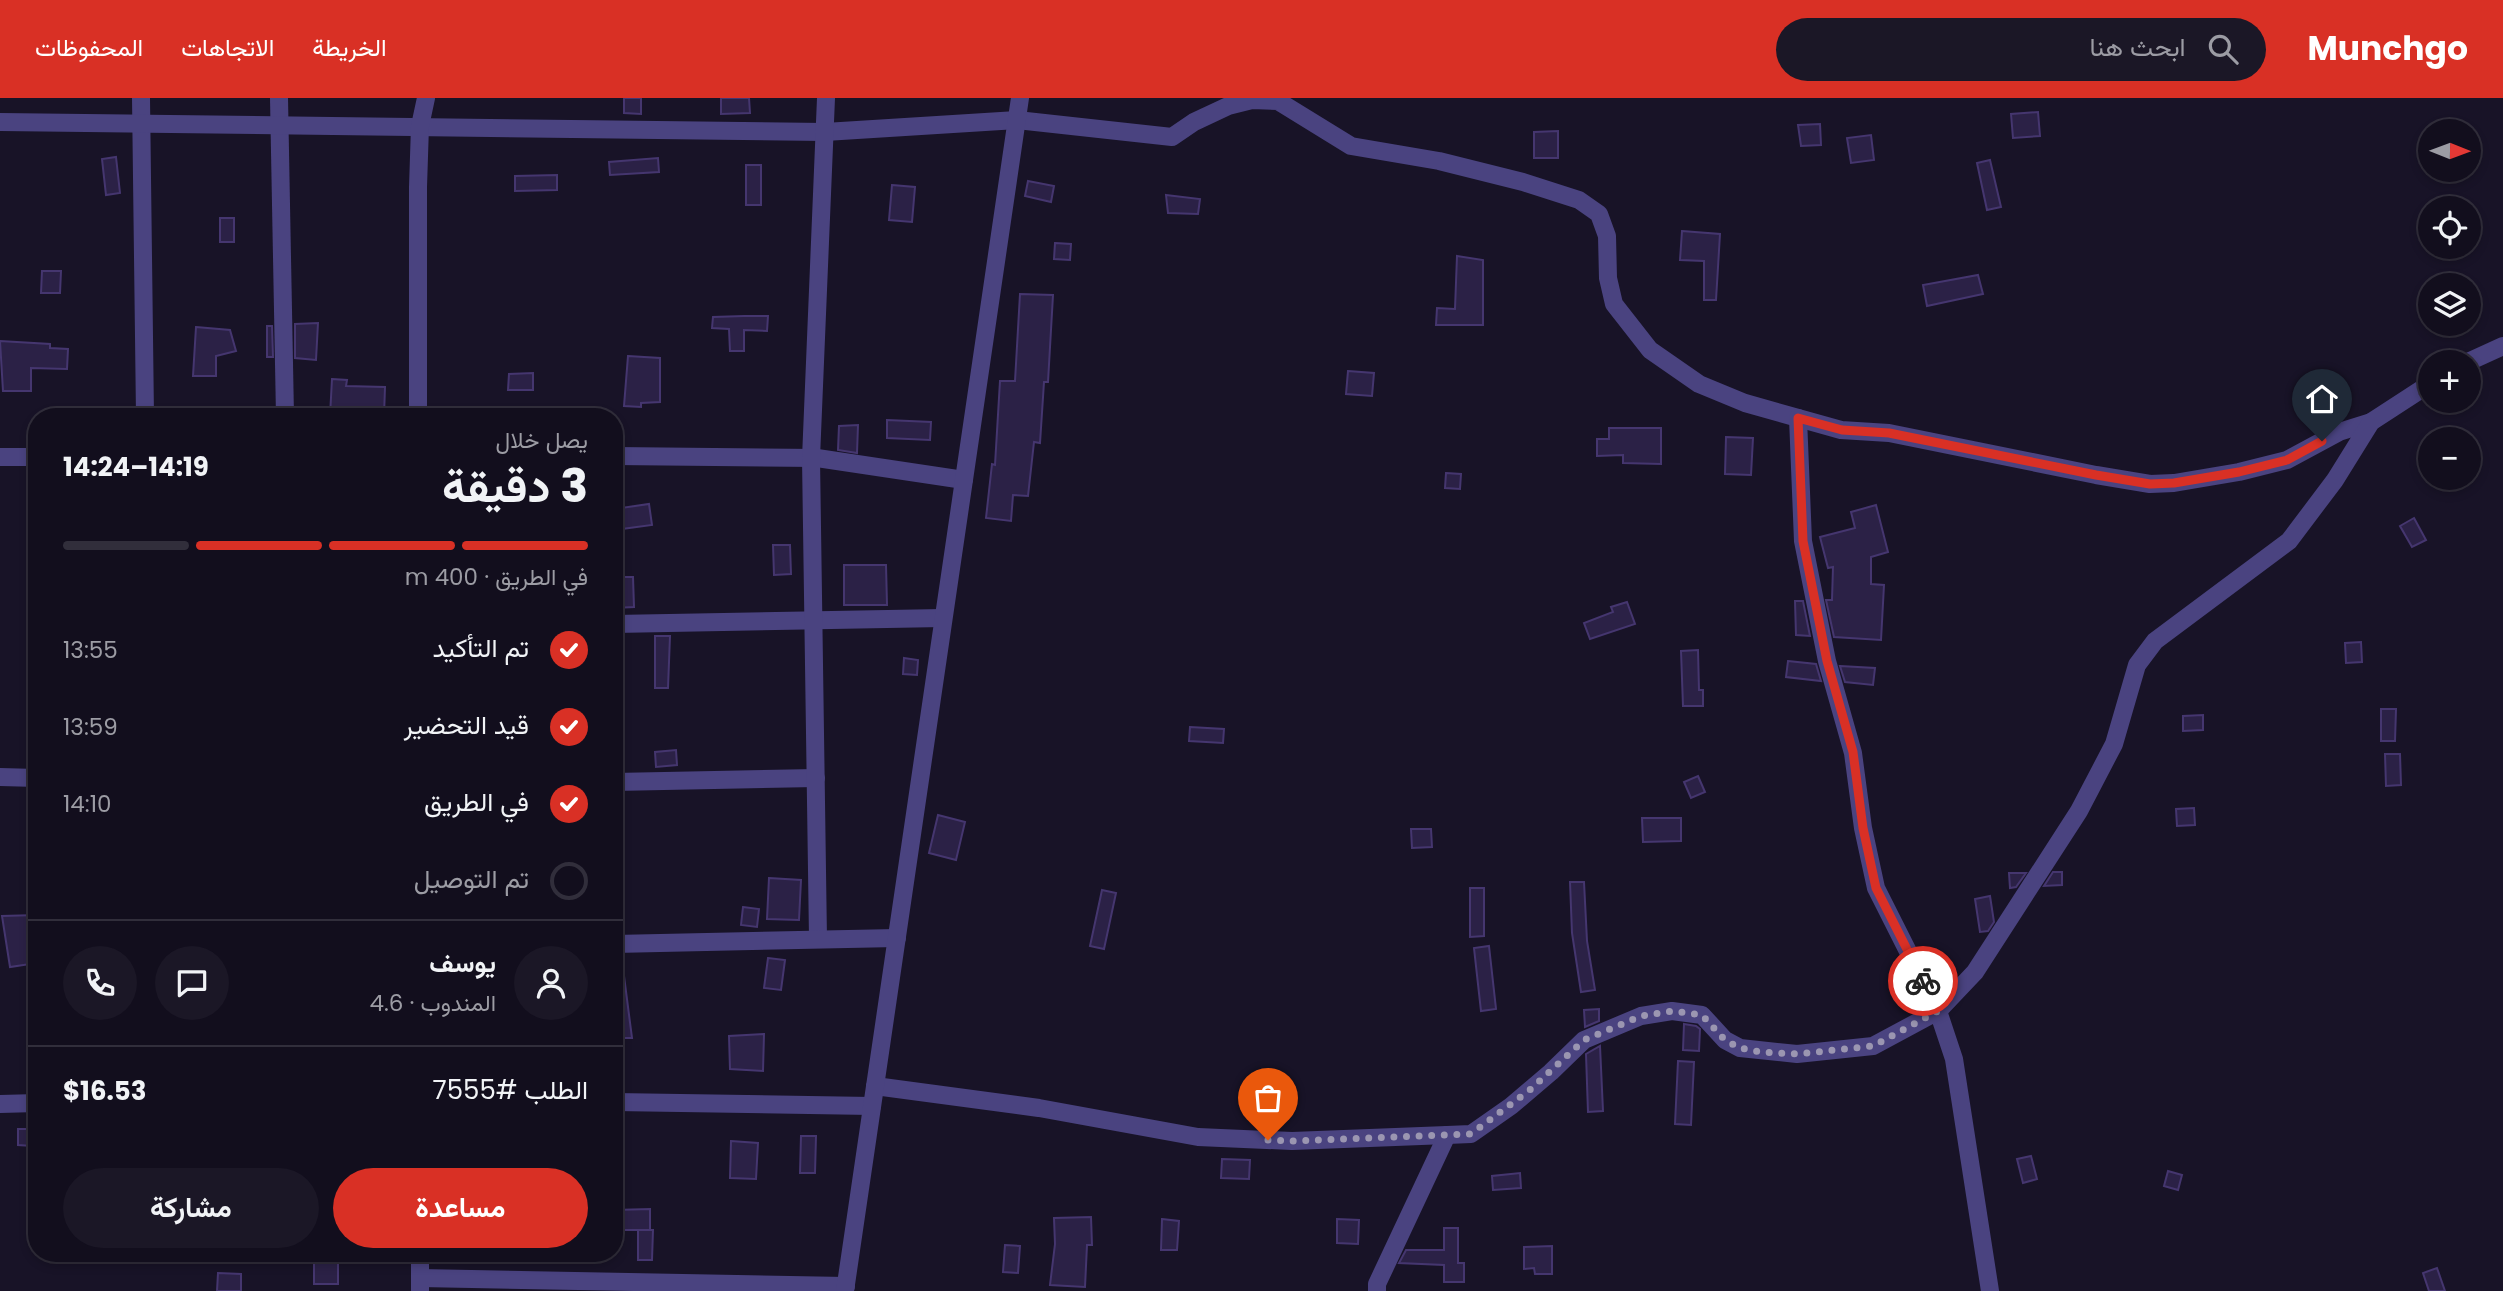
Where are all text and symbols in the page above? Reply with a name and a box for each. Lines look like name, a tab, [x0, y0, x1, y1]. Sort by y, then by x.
search box	[1776, 18, 2266, 81]
text: Munchgo	[2308, 25, 2468, 72]
text: ابحث هنا	[2089, 29, 2186, 65]
icon: search	[2204, 30, 2242, 68]
text: المحفوظات	[35, 31, 143, 64]
text: الاتجاهات	[181, 31, 274, 64]
text: الخريطة	[312, 31, 387, 64]
north arrow	[2418, 119, 2482, 182]
map controls	[2418, 119, 2481, 490]
button: locate	[2418, 196, 2481, 259]
button: layers	[2418, 273, 2481, 336]
button: +	[2418, 350, 2481, 413]
pin	[2292, 369, 2352, 441]
icon: home	[2303, 380, 2341, 418]
text: يصل خلال	[496, 424, 588, 456]
button: −	[2418, 427, 2481, 490]
text: 14:19–14:24	[63, 449, 209, 485]
text: 3 دقيقة	[442, 454, 588, 518]
text: في الطريق · 400 m	[405, 561, 588, 593]
text: تم التأكيد	[433, 630, 529, 666]
icon: check	[550, 631, 588, 669]
text: 13:55	[63, 634, 118, 666]
text: قيد التحضير	[404, 707, 529, 743]
icon: check	[550, 708, 588, 746]
text: 13:59	[63, 711, 118, 743]
text: في الطريق	[424, 784, 529, 820]
icon: check	[550, 785, 588, 823]
text: 14:10	[63, 788, 112, 820]
text: تم التوصيل	[414, 861, 529, 897]
text: يوسف	[429, 945, 496, 981]
button: phone	[63, 946, 137, 1020]
button: chat	[155, 946, 229, 1020]
button: person	[514, 946, 588, 1020]
courier	[1888, 946, 1958, 1016]
icon: bike	[1904, 962, 1942, 1000]
text: المندوب · 4.6	[369, 987, 496, 1019]
pin	[1238, 1068, 1298, 1140]
text: الطلب #7555	[433, 1072, 588, 1108]
text: $16.53	[63, 1073, 146, 1109]
icon: bag	[1249, 1079, 1287, 1117]
button: مشاركة	[63, 1168, 319, 1248]
button: مساعدة	[333, 1168, 588, 1248]

